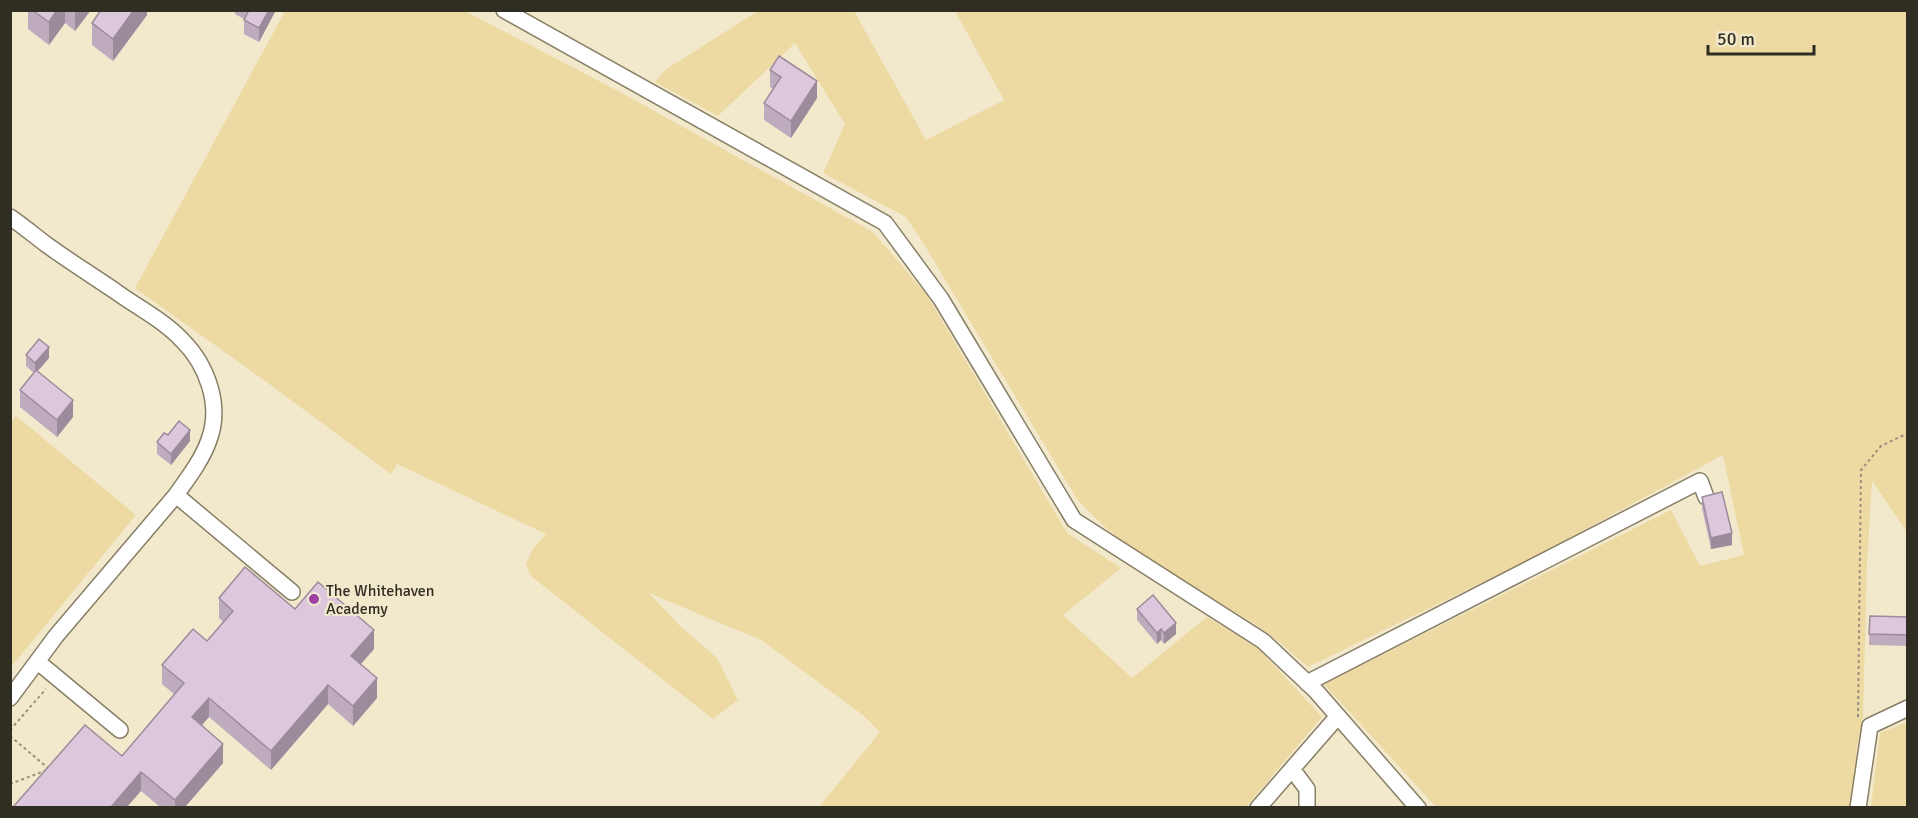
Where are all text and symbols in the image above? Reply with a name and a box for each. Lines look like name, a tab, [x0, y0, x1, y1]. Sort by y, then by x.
scale bar	[1708, 18, 1814, 56]
text: 50 m	[1717, 28, 1755, 50]
place label: The Whitehaven Academy	[326, 581, 435, 619]
marker: The Whitehaven Academy	[307, 592, 321, 606]

